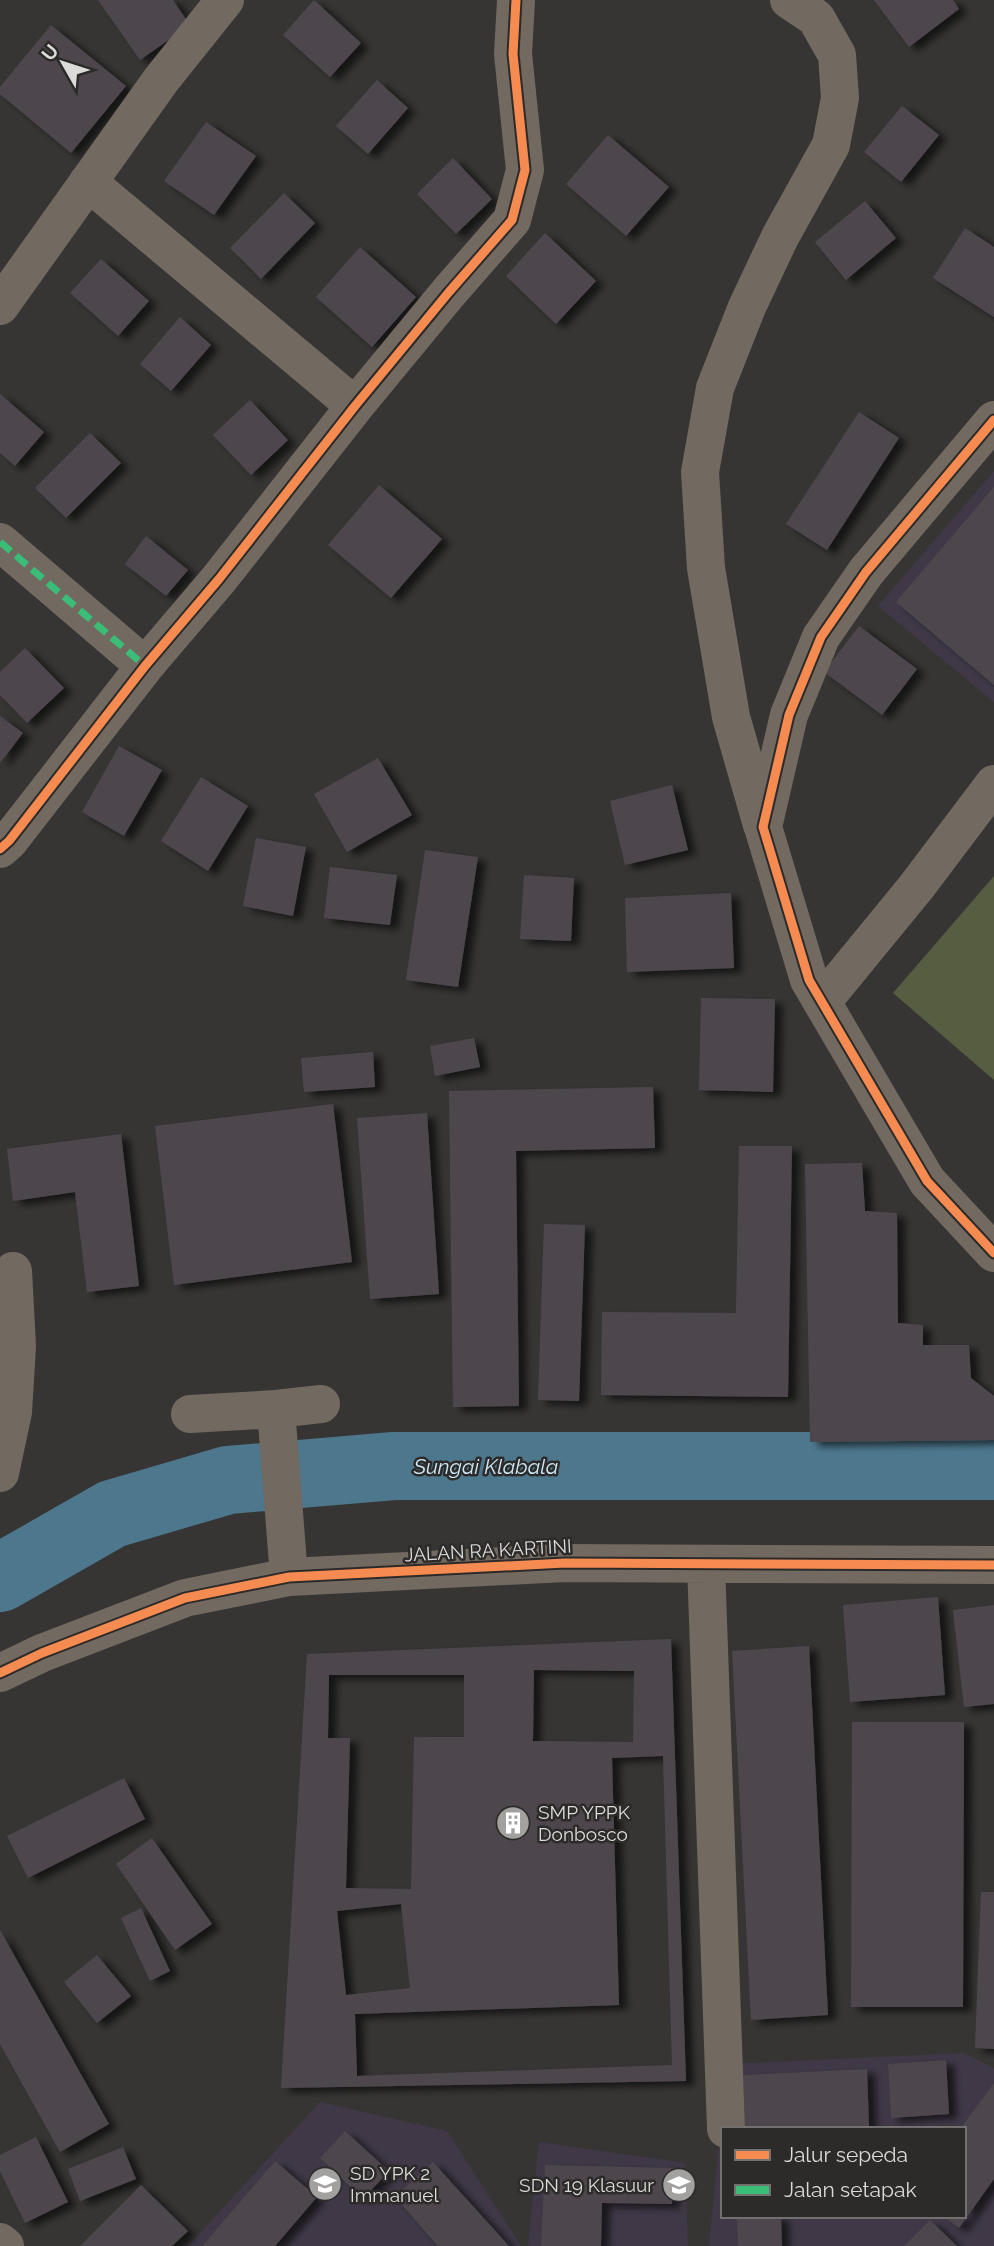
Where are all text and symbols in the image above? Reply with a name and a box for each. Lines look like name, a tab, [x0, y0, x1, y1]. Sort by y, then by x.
north arrow	[28, 28, 98, 98]
text: U	[37, 40, 63, 65]
water label: Sungai Klabala	[413, 1454, 558, 1479]
street label: JALAN RA KARTINI	[404, 1535, 572, 1565]
place label: SMP YPPK Donbosco	[538, 1801, 631, 1845]
building icon: SMP YPPK Donbosco	[494, 1804, 532, 1842]
legend	[721, 2127, 966, 2218]
text: Jalur sepeda	[784, 2142, 908, 2167]
place label: SD YPK 2 Immanuel	[350, 2162, 440, 2206]
school or university icon: SD YPK 2 Immanuel	[306, 2165, 344, 2203]
school or university icon: SDN 19 Klasuur	[660, 2166, 698, 2204]
place label: SDN 19 Klasuur	[519, 2174, 654, 2196]
text: Jalan setapak	[784, 2177, 917, 2202]

